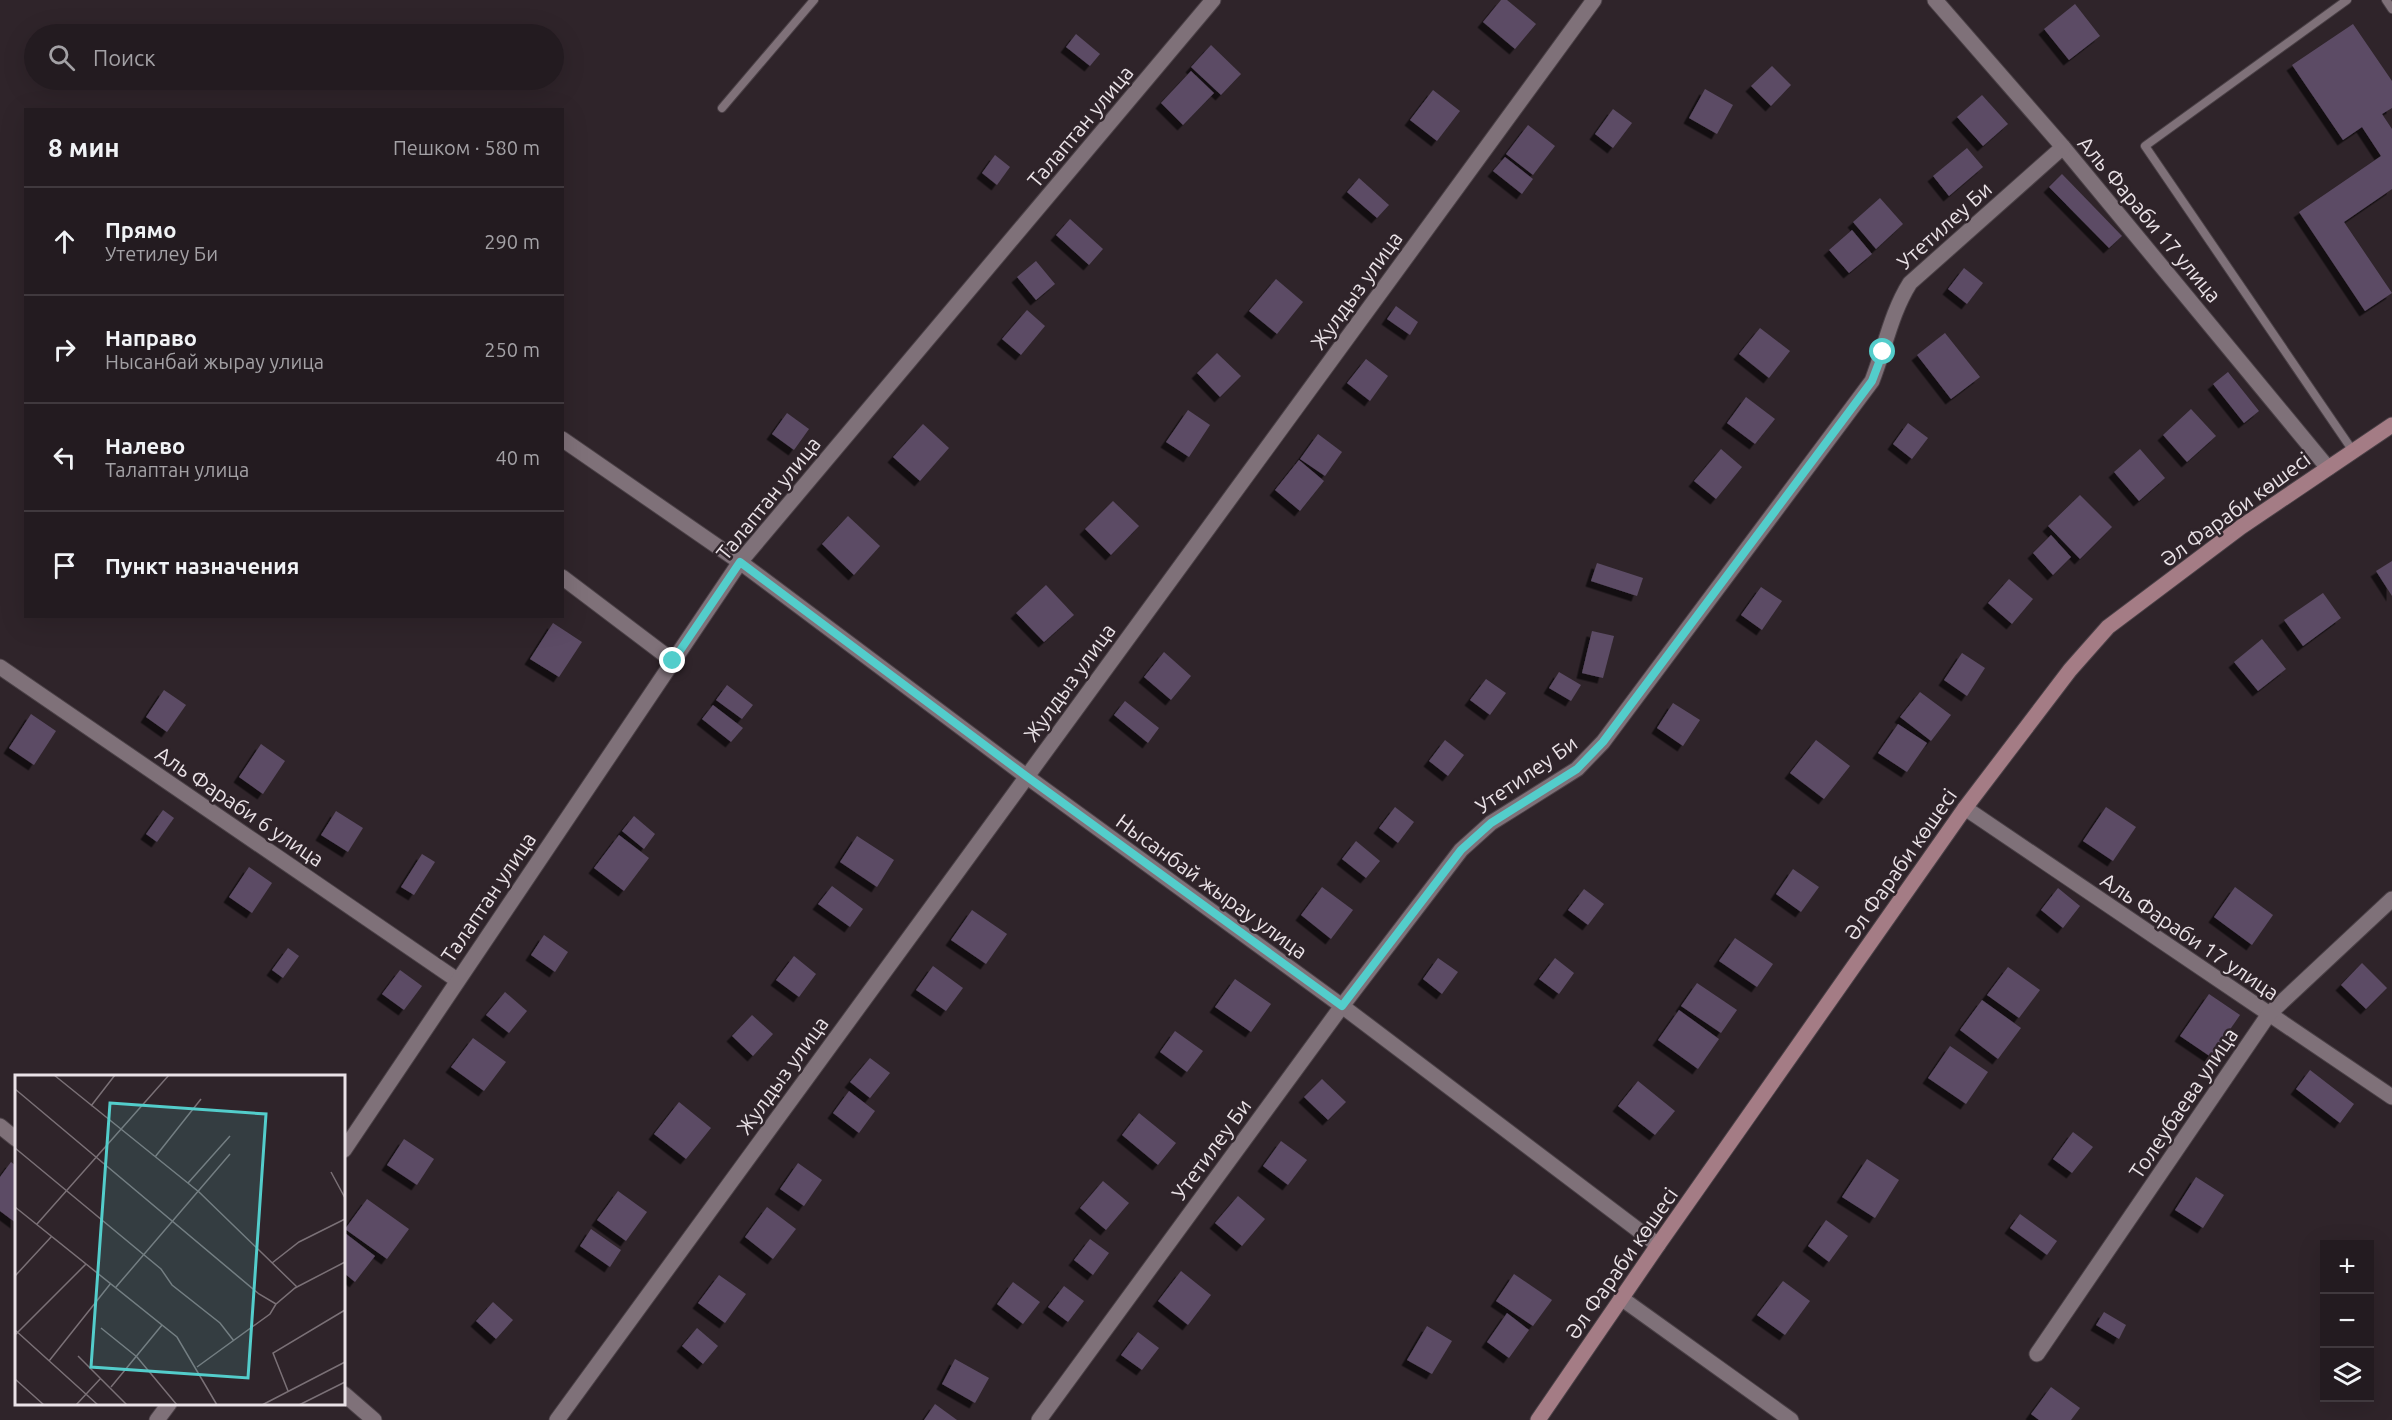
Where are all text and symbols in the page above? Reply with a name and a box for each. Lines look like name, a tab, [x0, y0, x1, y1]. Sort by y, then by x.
search box	[24, 24, 564, 90]
icon: search	[45, 41, 78, 74]
text: Поиск	[93, 45, 156, 70]
street label: Талаптан улица	[1022, 60, 1138, 192]
street label: Аль Фараби 17 улица	[2074, 131, 2226, 307]
text: 8 мин	[48, 133, 120, 162]
text: Пешком · 580 m	[393, 136, 540, 159]
street label: Утетилеу Би	[1892, 176, 1996, 274]
text: Прямо	[105, 217, 176, 242]
icon: ahead	[48, 225, 81, 258]
street label: Жулдыз улица	[1305, 226, 1407, 354]
text: 290 m	[484, 230, 540, 253]
text: Утетилеу Би	[105, 242, 218, 265]
text: Направо	[105, 325, 197, 350]
icon: right	[48, 333, 81, 366]
text: 250 m	[484, 338, 540, 361]
route start	[1869, 338, 1895, 364]
text: Нысанбай жырау улица	[105, 350, 324, 373]
street label: Талаптан улица	[711, 432, 825, 564]
text: Налево	[105, 433, 185, 458]
icon: left	[48, 441, 81, 474]
text: 40 m	[496, 446, 540, 469]
street label: Әл Фараби көшесі	[2156, 447, 2314, 571]
text: Талаптан улица	[105, 458, 249, 481]
icon: arrive	[48, 549, 81, 582]
text: Пункт назначения	[105, 553, 299, 578]
street label: Жулдыз улица	[1018, 618, 1120, 746]
route end	[659, 647, 685, 673]
street label: Утетилеу Би	[1471, 730, 1581, 818]
street label: Аль Фараби 6 улица	[151, 741, 329, 871]
street label: Әл Фараби көшесі	[1839, 784, 1961, 944]
street label: Нысанбай жырау улица	[1112, 809, 1312, 963]
street label: Талаптан улица	[436, 828, 540, 966]
street label: Аль Фараби 17 улица	[2096, 868, 2284, 1004]
street label: Жулдыз улица	[731, 1011, 833, 1139]
street label: Толеубаева улица	[2124, 1023, 2242, 1183]
inset map	[15, 1075, 345, 1405]
street label: Утетилеу Би	[1166, 1094, 1256, 1204]
street label: Әл Фараби көшесі	[1560, 1183, 1682, 1343]
map controls	[2320, 1240, 2374, 1402]
button: +	[2320, 1240, 2374, 1294]
button: −	[2320, 1294, 2374, 1348]
button: layers	[2320, 1348, 2374, 1402]

